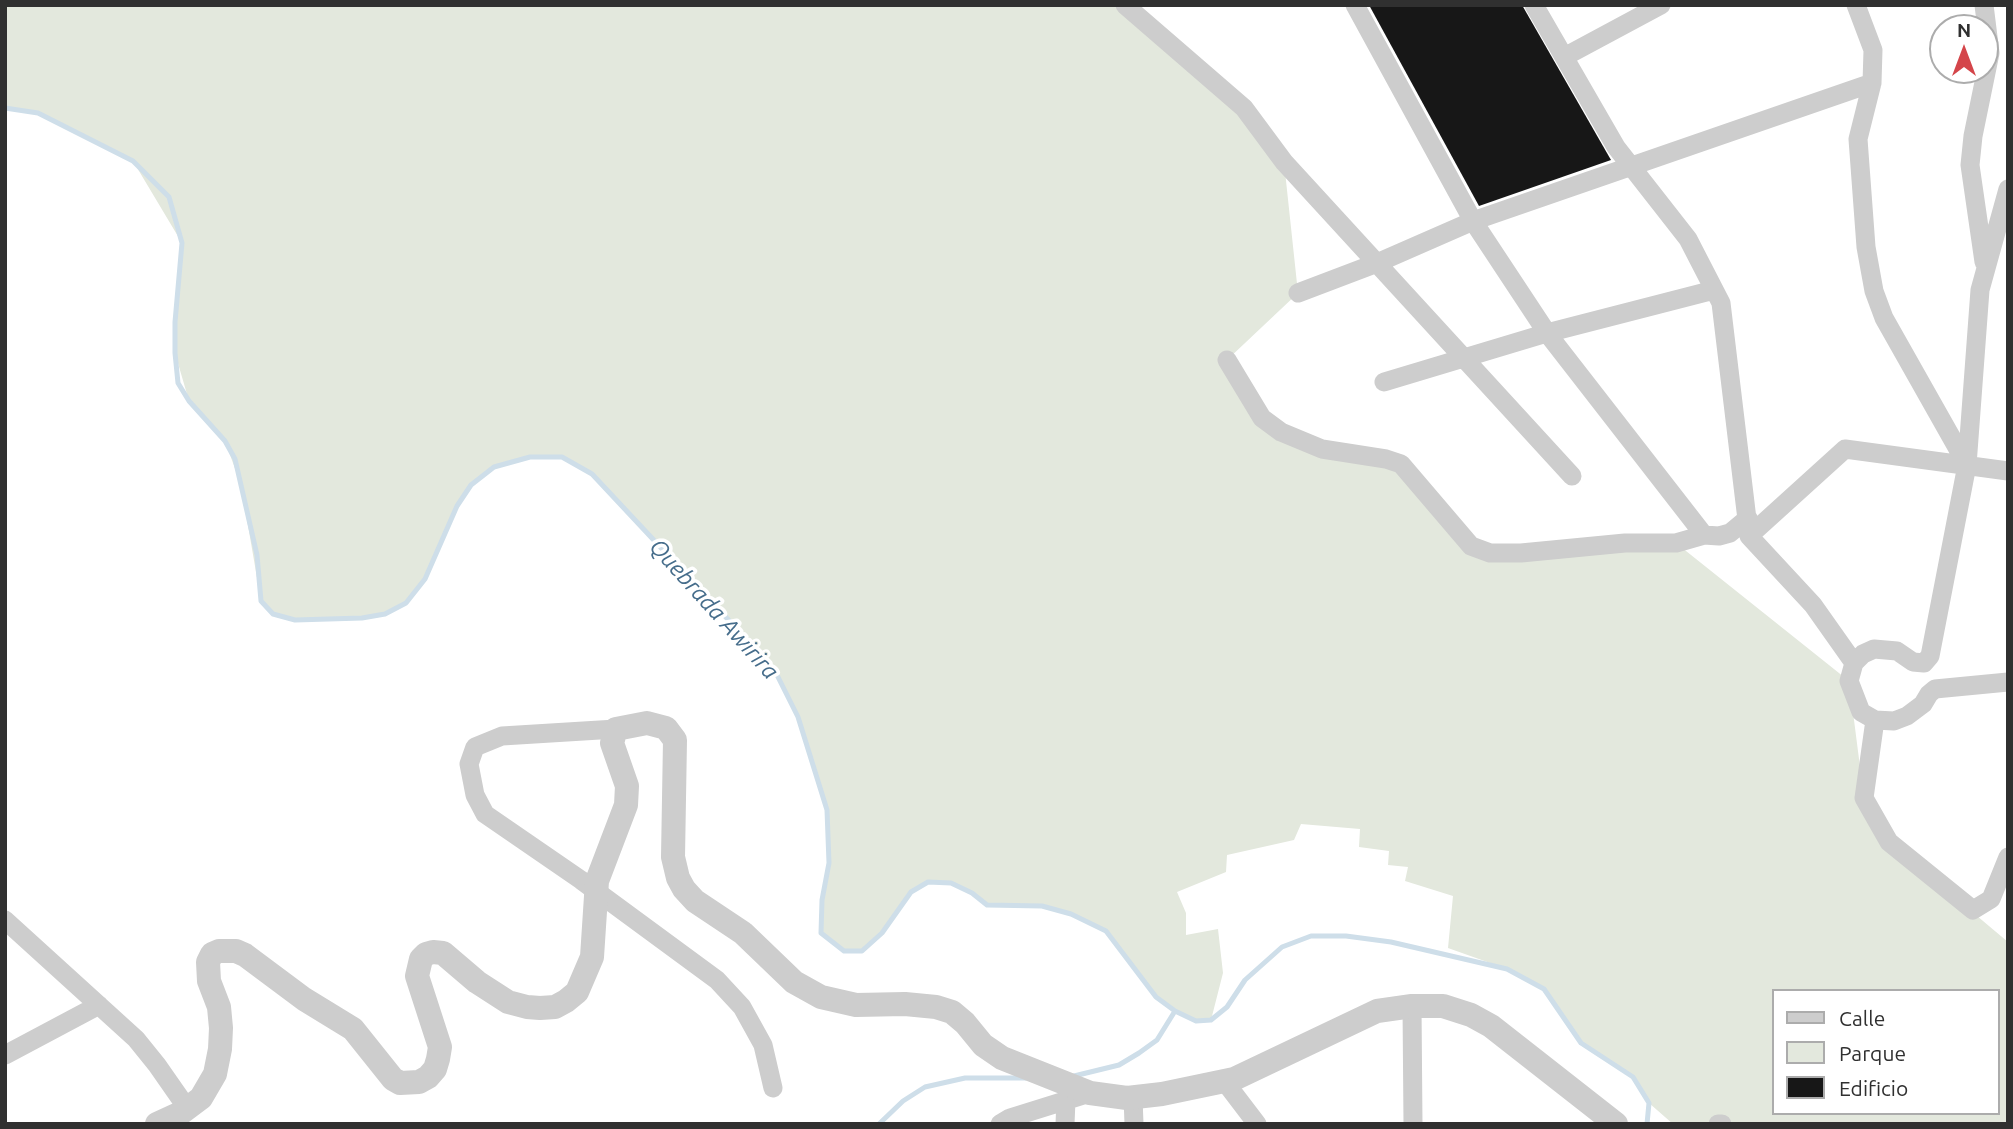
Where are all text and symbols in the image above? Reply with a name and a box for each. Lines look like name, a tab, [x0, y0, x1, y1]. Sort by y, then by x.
north arrow	[1929, 14, 1999, 84]
text: N	[1957, 19, 1971, 41]
water label: Quebrada Awirira	[644, 533, 784, 685]
legend	[1772, 989, 1999, 1115]
text: Calle	[1839, 1006, 1885, 1030]
text: Parque	[1839, 1041, 1906, 1065]
text: Edificio	[1839, 1076, 1908, 1100]

